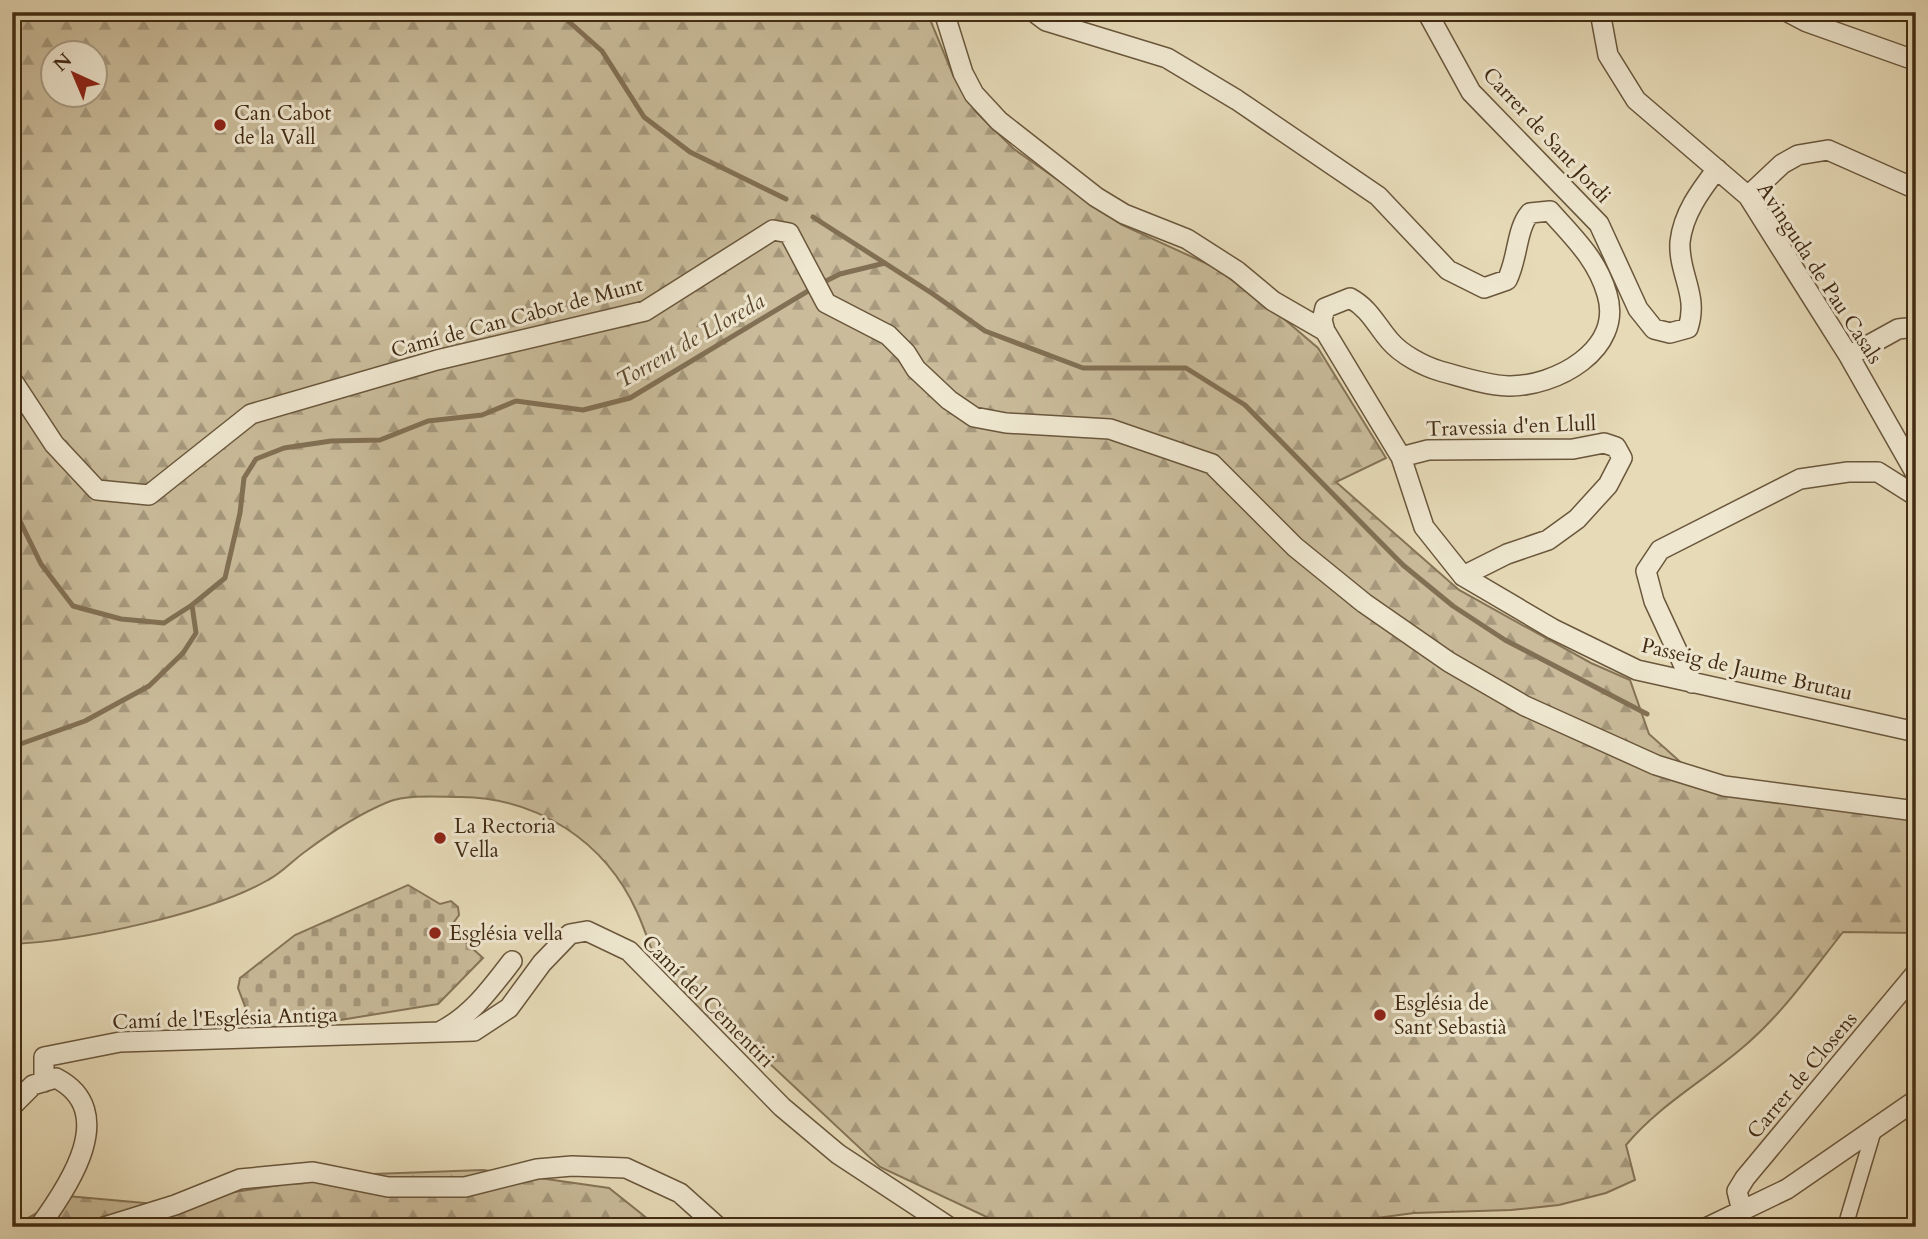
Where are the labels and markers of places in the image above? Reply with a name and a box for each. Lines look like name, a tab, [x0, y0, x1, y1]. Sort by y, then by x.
place label: Can Cabot de la Vall	[234, 99, 331, 152]
marker: Can Cabot de la Vall	[212, 117, 228, 133]
place label: La Rectoria Vella	[454, 812, 556, 865]
marker: La Rectoria Vella	[432, 830, 448, 846]
place label: Església vella	[449, 919, 563, 948]
marker: Església vella	[427, 925, 443, 941]
place label: Església de Sant Sebastià	[1394, 989, 1507, 1042]
marker: Església de Sant Sebastià	[1372, 1007, 1388, 1023]

